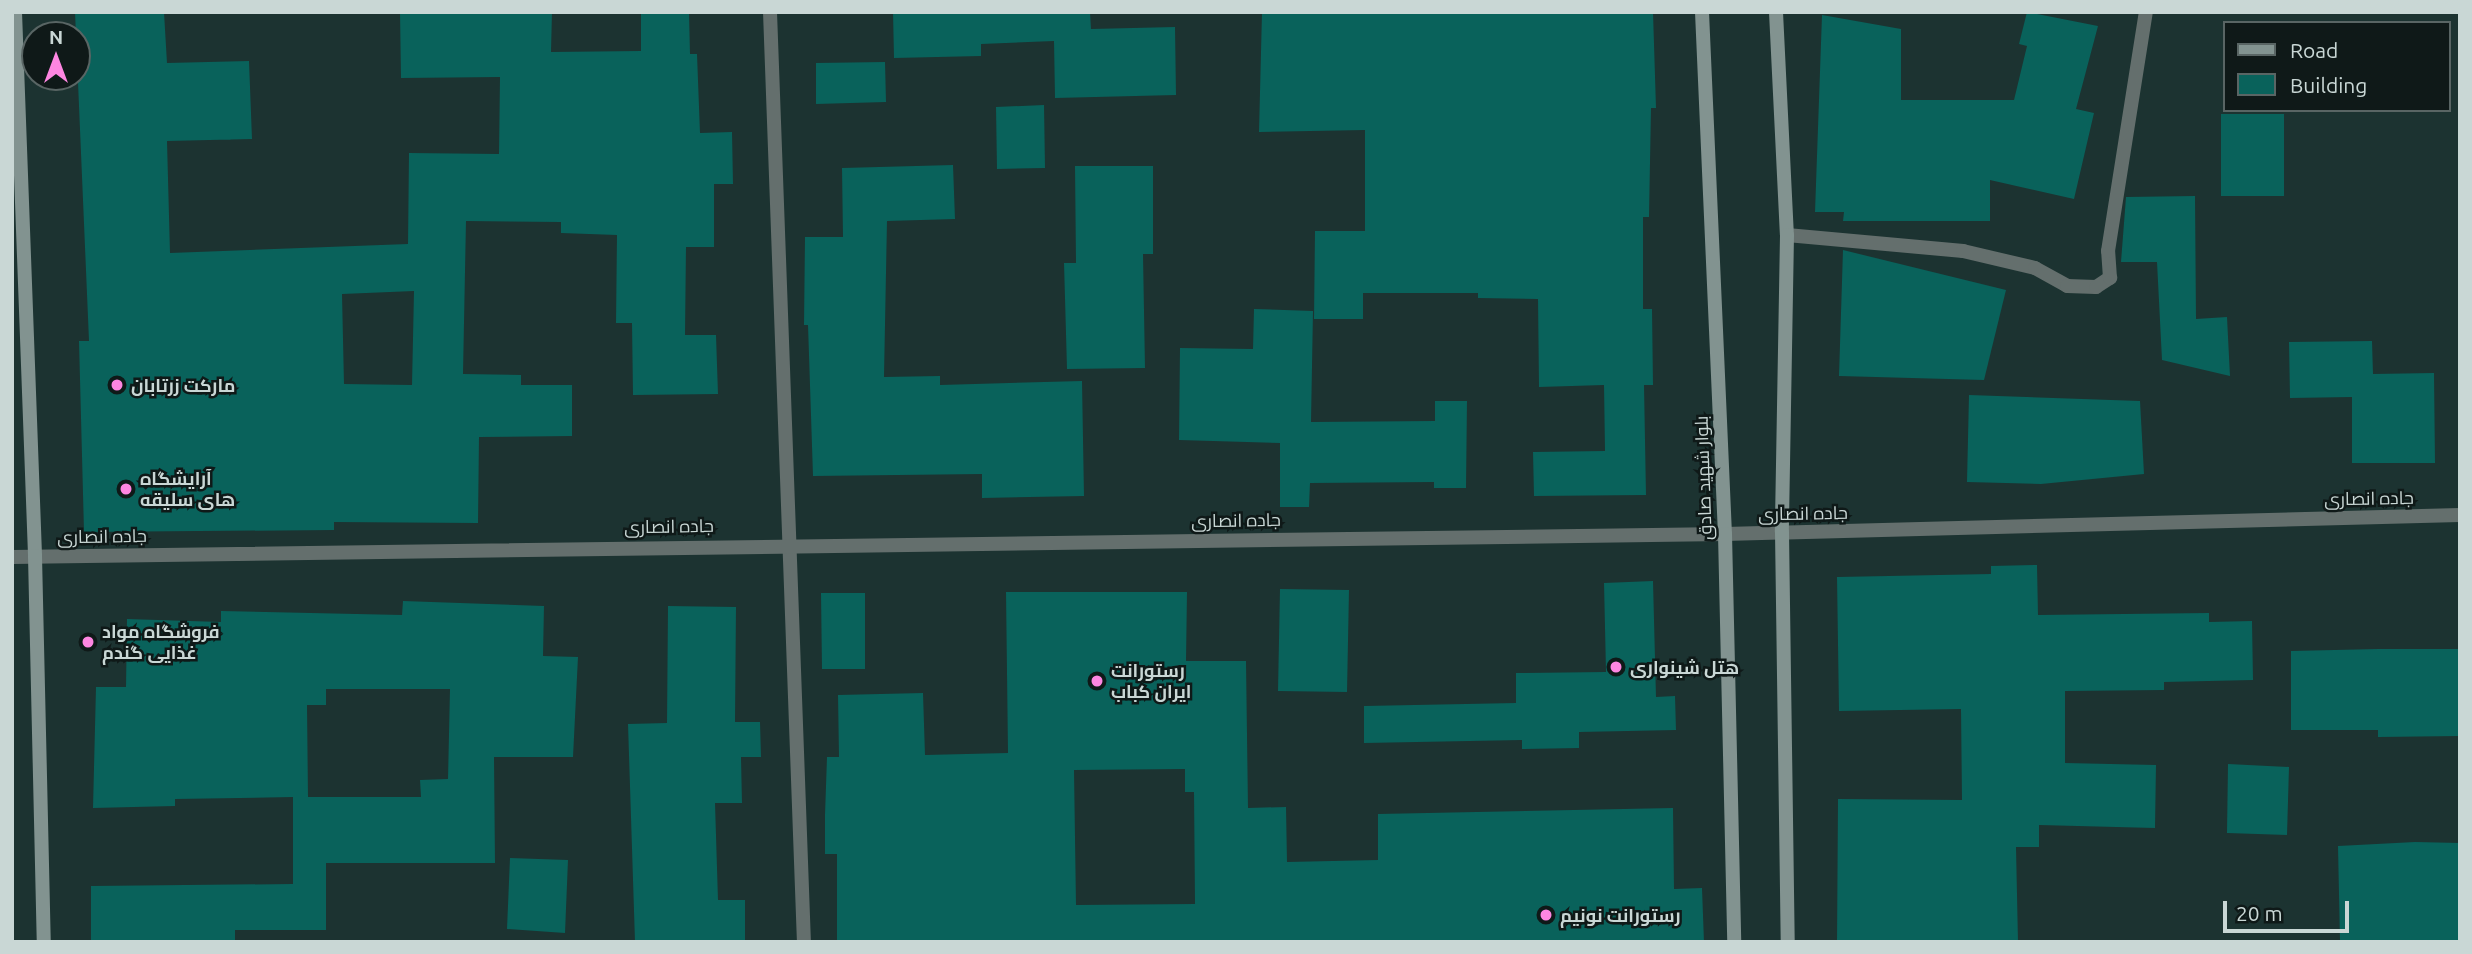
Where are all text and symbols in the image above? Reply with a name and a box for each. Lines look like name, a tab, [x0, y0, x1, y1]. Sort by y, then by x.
north arrow	[21, 21, 91, 91]
legend	[2224, 21, 2451, 112]
text: N	[49, 26, 63, 48]
text: Road	[2290, 38, 2338, 62]
text: Building	[2290, 73, 2367, 97]
place label: مارکت زرتابان	[131, 374, 235, 396]
marker: مارکت زرتابان	[109, 377, 125, 393]
street label: بلوار شهید صادق	[1690, 415, 1716, 541]
place label: آرایشگاه های سلیقه	[140, 468, 235, 510]
marker: آرایشگاه های سلیقه	[118, 481, 134, 497]
street label: جاده انصاری	[2324, 486, 2414, 510]
street label: جاده انصاری	[1758, 501, 1848, 525]
street label: جاده انصاری	[1191, 508, 1281, 532]
street label: جاده انصاری	[624, 514, 714, 538]
street label: جاده انصاری	[57, 524, 147, 548]
place label: فروشگاه مواد غذایی گندم	[102, 621, 220, 664]
marker: فروشگاه مواد غذایی گندم	[80, 634, 96, 650]
place label: هتل شینواری	[1630, 656, 1739, 678]
marker: هتل شینواری	[1608, 659, 1624, 675]
place label: رستورانت ایران کباب	[1111, 660, 1191, 702]
marker: رستورانت ایران کباب	[1089, 673, 1105, 689]
scale bar	[2227, 888, 2353, 932]
text: 20 m	[2236, 901, 2283, 925]
place label: رستورانت نونیم	[1560, 904, 1681, 926]
marker: رستورانت نونیم	[1538, 907, 1554, 923]

